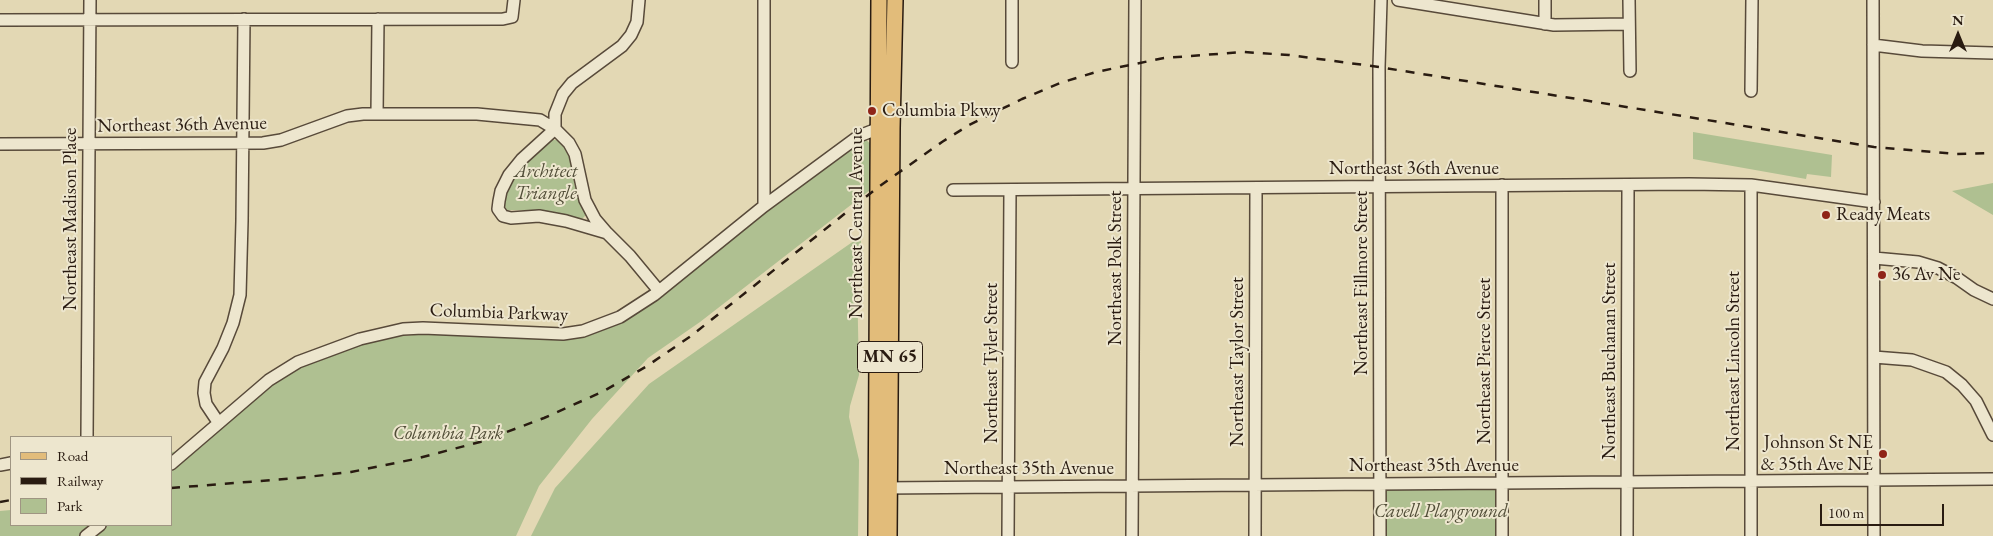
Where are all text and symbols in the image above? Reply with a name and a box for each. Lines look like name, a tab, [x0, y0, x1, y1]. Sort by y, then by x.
north arrow	[1933, 10, 1983, 60]
text: N	[1952, 11, 1964, 29]
place label: Columbia Pkwy	[882, 100, 1001, 122]
marker: Columbia Pkwy	[866, 105, 878, 117]
street label: Northeast 36th Avenue	[97, 112, 267, 138]
street label: Northeast Central Avenue	[846, 127, 868, 319]
street label: Northeast Madison Place	[60, 128, 82, 310]
street label: Northeast 36th Avenue	[1329, 158, 1499, 180]
park label: Architect Triangle	[514, 161, 578, 205]
street label: Northeast Polk Street	[1105, 190, 1127, 346]
street label: Northeast Fillmore Street	[1351, 191, 1373, 375]
place label: Ready Meats	[1836, 204, 1930, 226]
marker: Ready Meats	[1820, 209, 1832, 221]
street label: Northeast Buchanan Street	[1599, 263, 1621, 459]
place label: 36 Av Ne	[1892, 264, 1960, 286]
marker: 36 Av Ne	[1876, 269, 1888, 281]
street label: Northeast Lincoln Street	[1723, 271, 1745, 451]
street label: Northeast Taylor Street	[1227, 277, 1249, 447]
street label: Northeast Pierce Street	[1474, 278, 1496, 444]
street label: Northeast Tyler Street	[981, 283, 1003, 443]
street label: Columbia Parkway	[429, 299, 569, 327]
road number: MN 65	[858, 342, 922, 372]
park label: Columbia Park	[393, 423, 503, 445]
place label: Johnson St NE & 35th Ave NE	[1760, 432, 1873, 476]
legend	[10, 436, 172, 526]
text: Road	[57, 446, 88, 465]
marker: Johnson St NE & 35th Ave NE	[1877, 448, 1889, 460]
street label: Northeast 35th Avenue	[1349, 455, 1519, 477]
street label: Northeast 35th Avenue	[944, 458, 1114, 480]
text: Railway	[57, 471, 103, 490]
scale bar	[1823, 494, 1947, 526]
text: Park	[57, 496, 83, 515]
park label: Cavell Playground	[1374, 501, 1508, 523]
text: 100 m	[1828, 503, 1864, 522]

